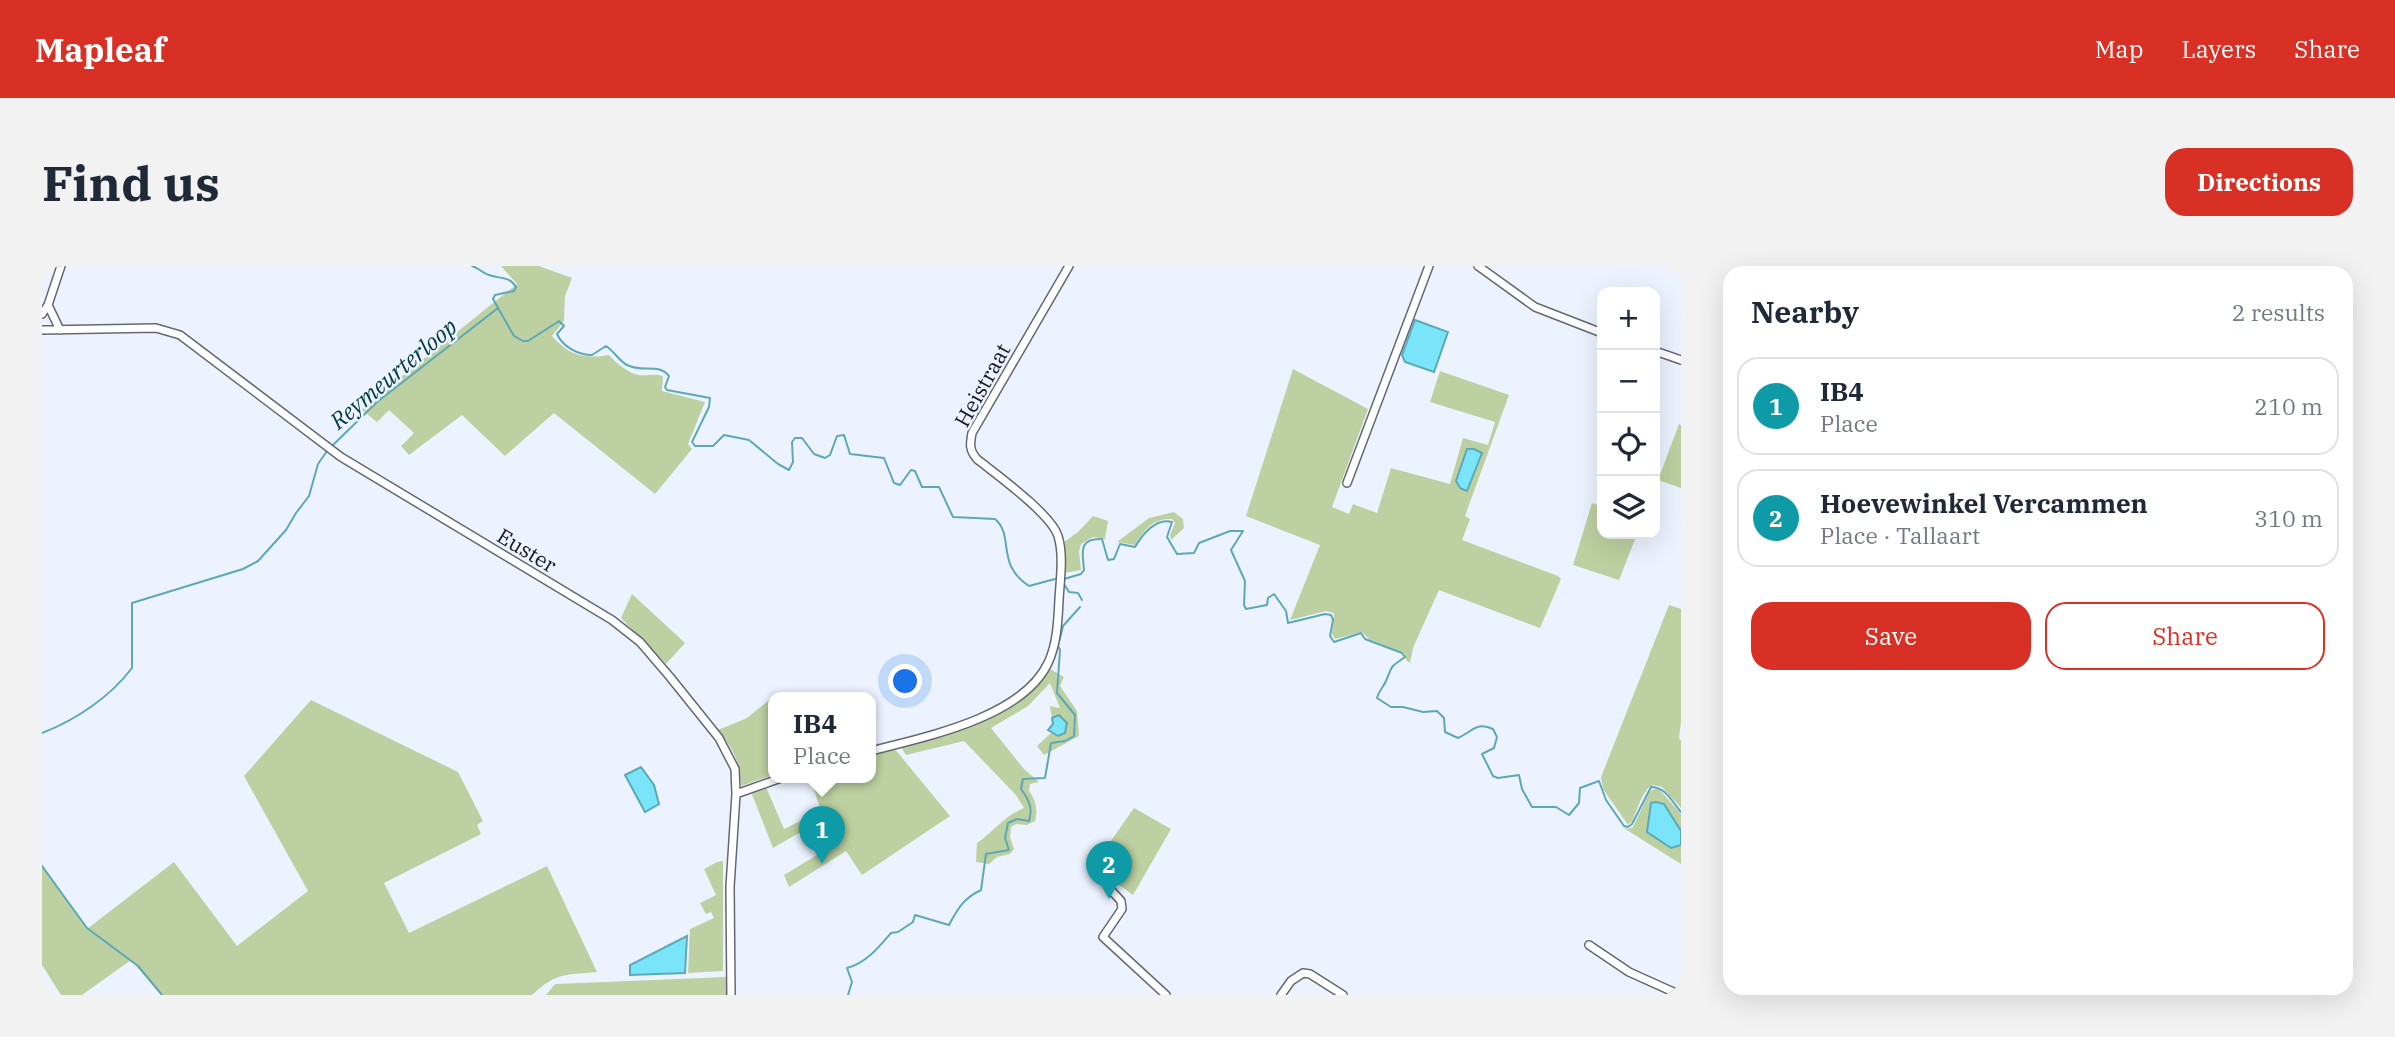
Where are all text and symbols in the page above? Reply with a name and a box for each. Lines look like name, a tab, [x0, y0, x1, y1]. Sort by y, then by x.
text: Mapleaf	[35, 28, 166, 71]
text: Map	[2095, 33, 2143, 65]
text: Layers	[2181, 33, 2256, 65]
text: Share	[2294, 33, 2360, 65]
button: Directions	[2165, 148, 2353, 216]
text: Find us	[42, 151, 220, 214]
map controls	[1597, 287, 1660, 539]
button: +	[1597, 287, 1660, 350]
text: Nearby	[1751, 292, 1859, 331]
text: 2 results	[2232, 297, 2325, 327]
water label: Reymeurterloop	[322, 311, 463, 436]
street label: Heistraat	[948, 338, 1016, 432]
button: −	[1597, 350, 1660, 413]
text: IB4	[1820, 374, 1864, 408]
text: 1	[1769, 391, 1783, 421]
text: 210 m	[2254, 391, 2323, 421]
text: Place	[1820, 408, 1878, 438]
button: locate	[1597, 413, 1660, 476]
button: layers	[1597, 476, 1660, 539]
text: Hoevewinkel Vercammen	[1820, 486, 2148, 520]
text: 2	[1769, 503, 1783, 533]
text: 310 m	[2254, 503, 2323, 533]
text: Place · Tallaart	[1820, 520, 1980, 550]
street label: Euster	[492, 521, 562, 579]
button: Save	[1751, 602, 2031, 670]
button: Share	[2045, 602, 2325, 670]
your location	[888, 664, 922, 698]
popup	[768, 692, 876, 783]
text: IB4	[793, 706, 837, 740]
text: Place	[793, 740, 851, 770]
pin: 1	[799, 806, 845, 864]
pin: 2	[1086, 841, 1132, 899]

